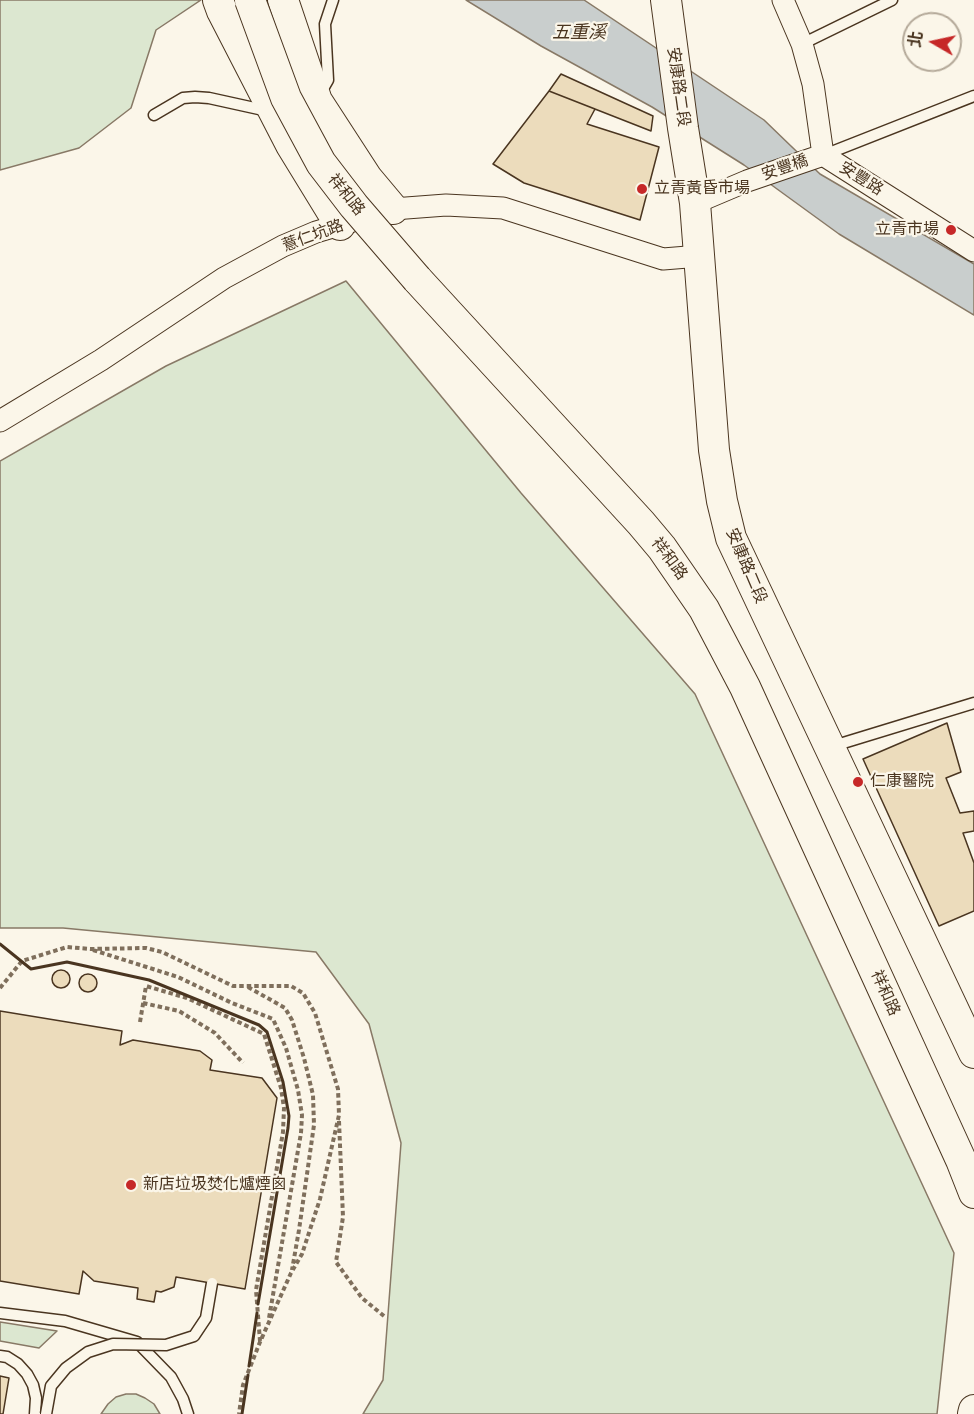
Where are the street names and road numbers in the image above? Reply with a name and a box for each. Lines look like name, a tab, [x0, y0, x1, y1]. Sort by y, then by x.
street label: 安康路二段	[663, 46, 693, 128]
street label: 安豐橋	[759, 151, 811, 185]
street label: 安豐路	[836, 158, 886, 200]
street label: 祥和路	[323, 170, 369, 220]
street label: 薏仁坑路	[280, 216, 346, 256]
street label: 安康路二段	[722, 525, 770, 607]
street label: 祥和路	[647, 534, 691, 584]
street label: 祥和路	[866, 967, 904, 1019]

